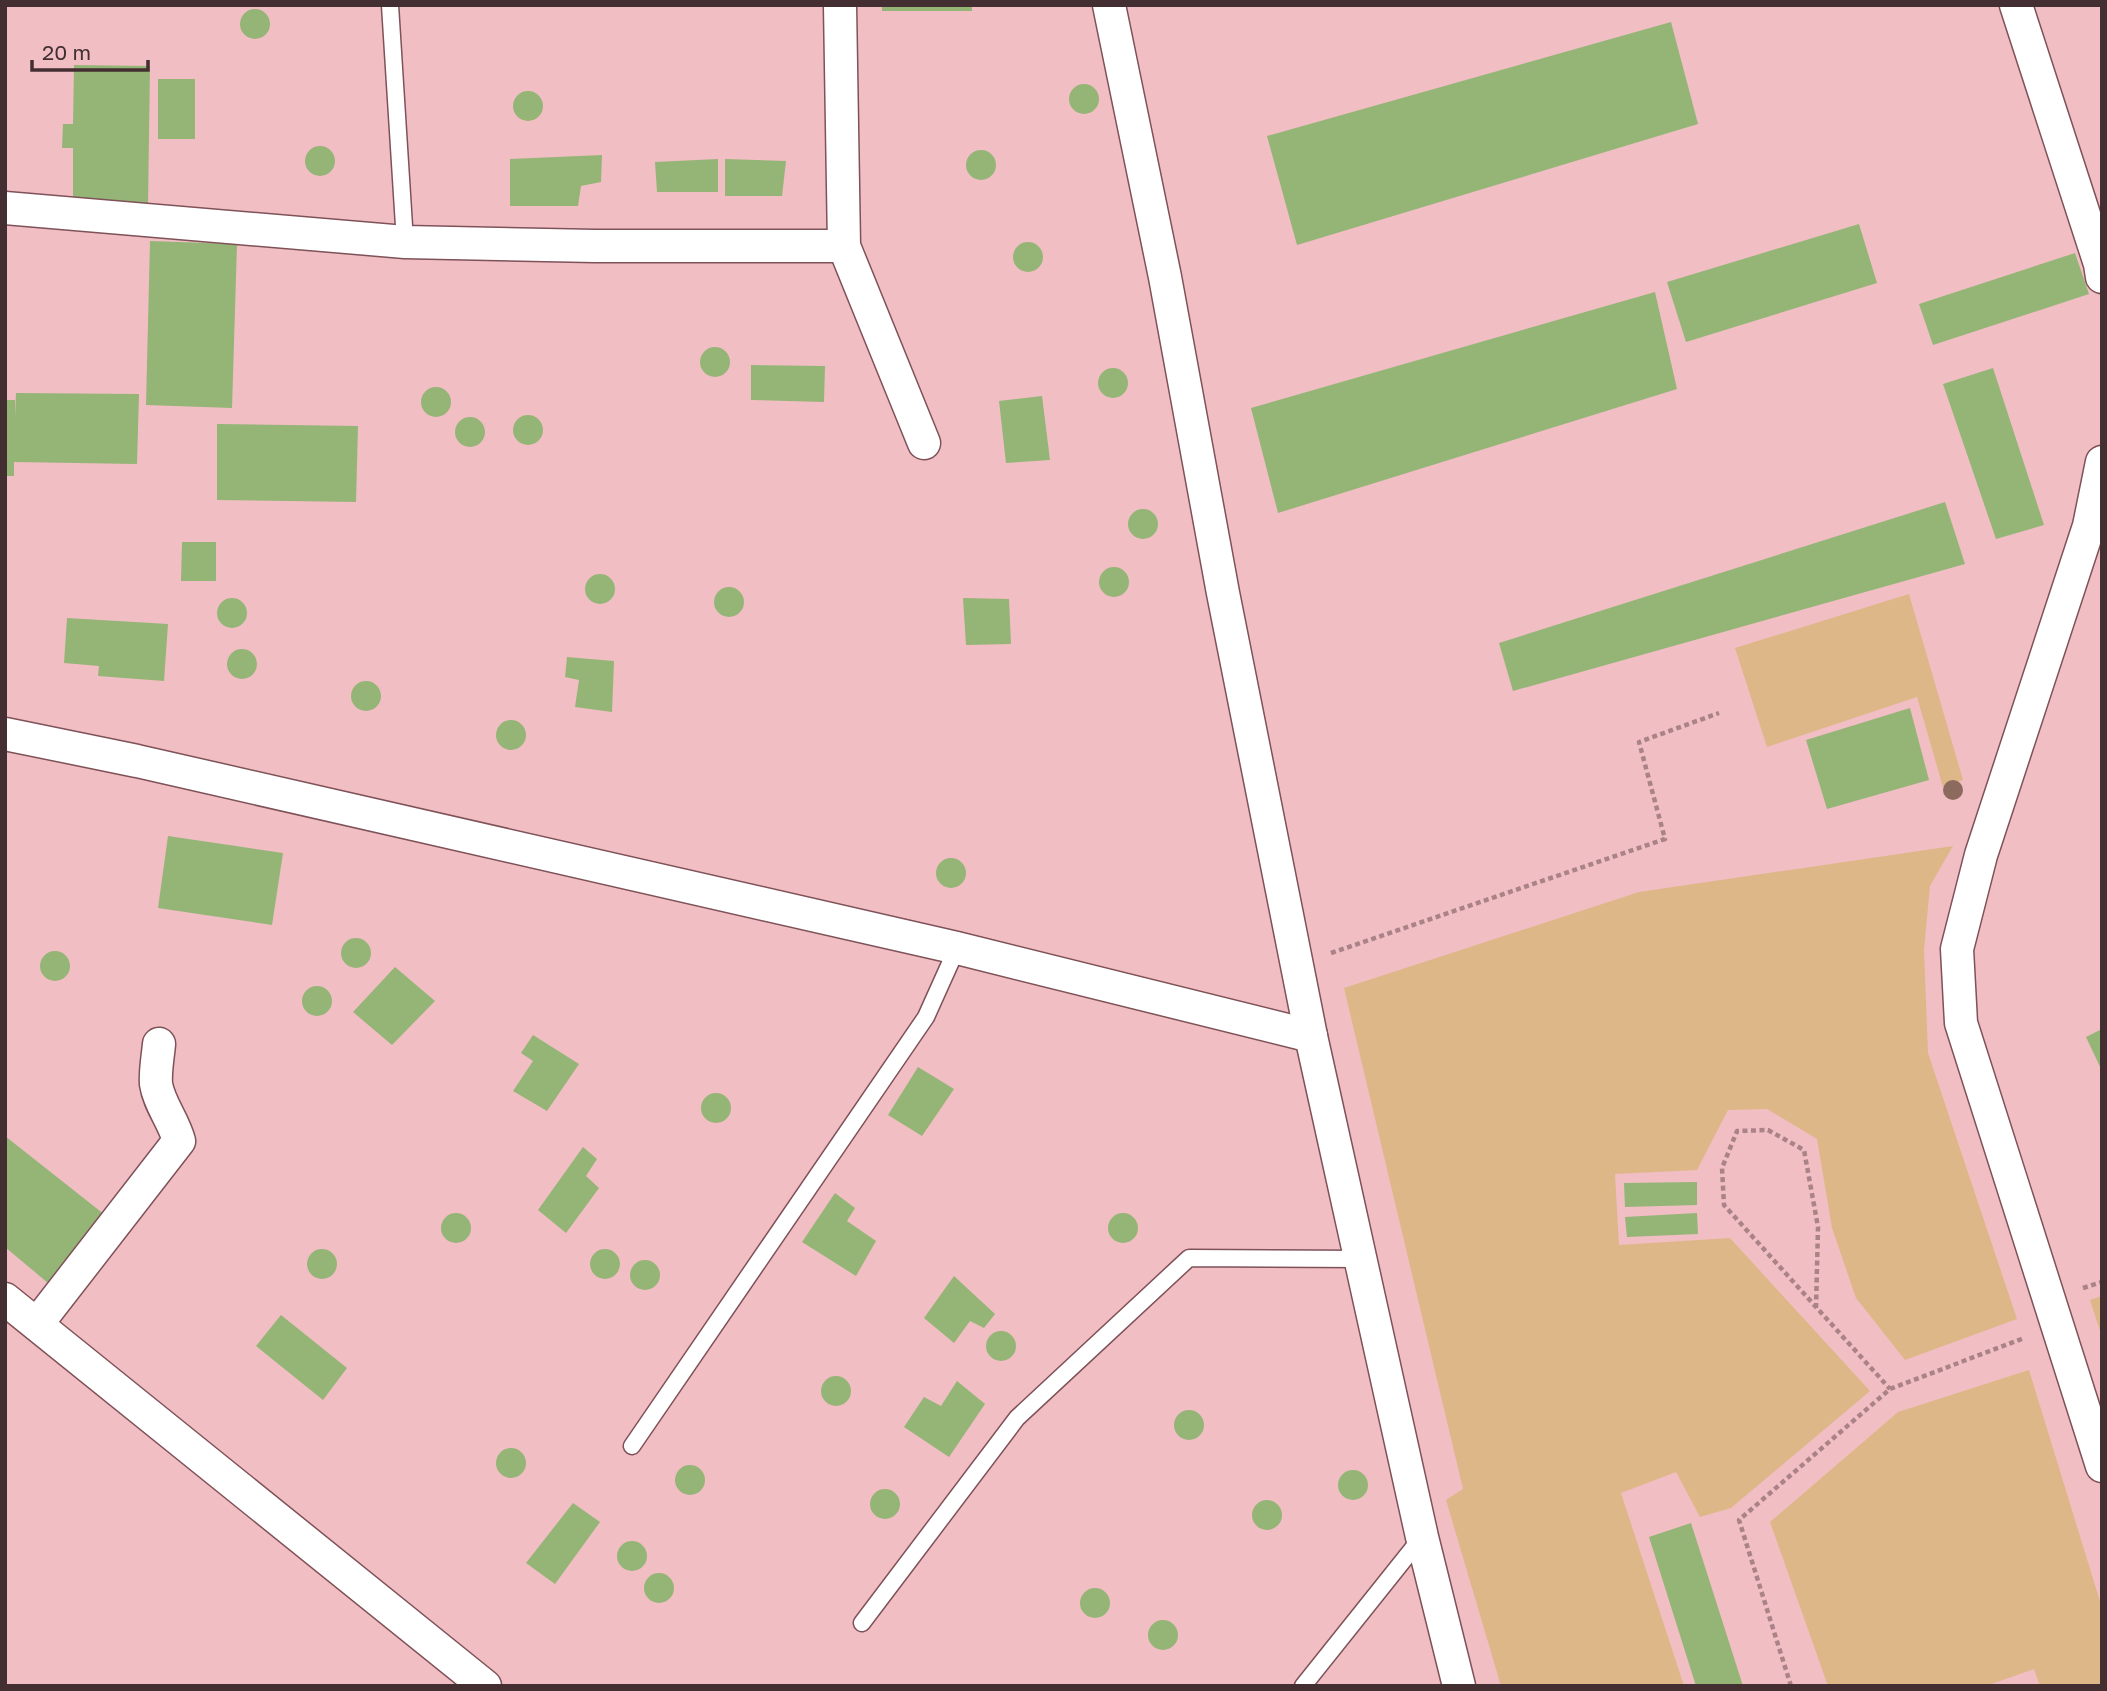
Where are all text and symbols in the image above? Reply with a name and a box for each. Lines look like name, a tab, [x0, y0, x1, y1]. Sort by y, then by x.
scale bar	[32, 28, 147, 72]
text: 20 m	[42, 39, 91, 65]

